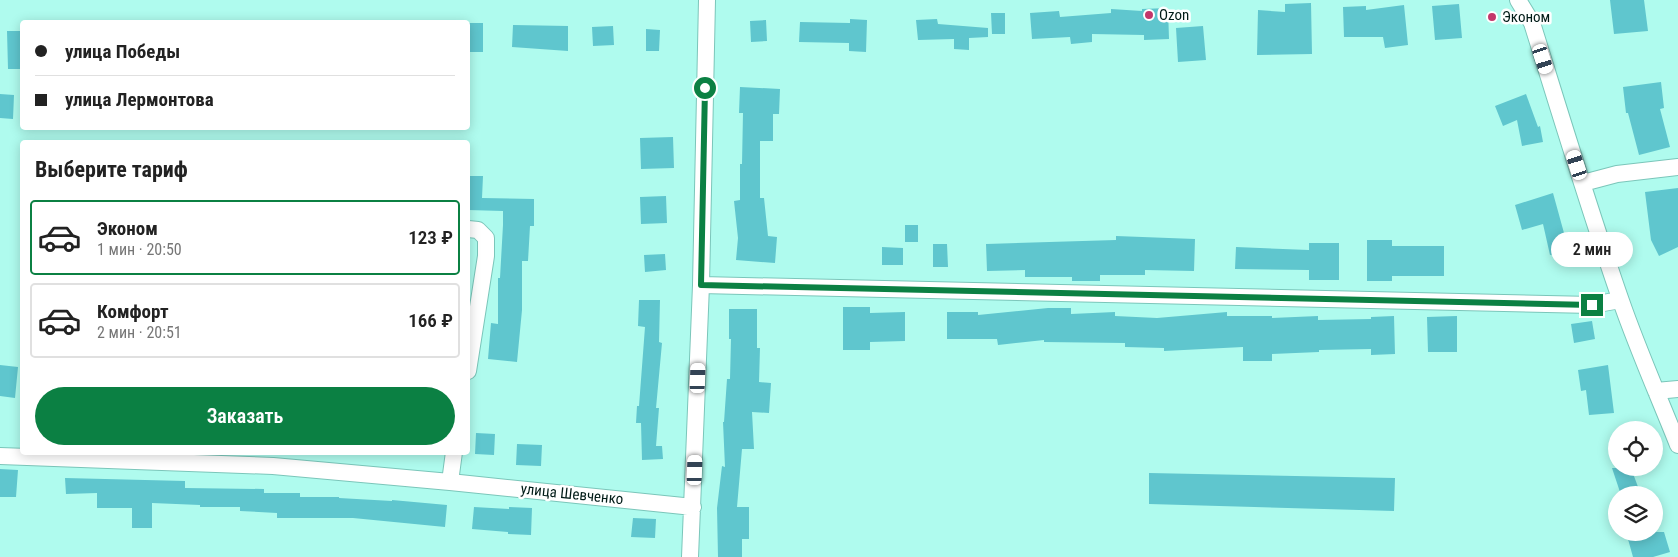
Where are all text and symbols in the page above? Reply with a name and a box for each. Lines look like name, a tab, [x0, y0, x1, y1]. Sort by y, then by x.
place label: Ozon	[1159, 6, 1189, 24]
place label: Эконом	[1502, 8, 1550, 26]
marker: Ozon	[1143, 9, 1155, 21]
marker: Эконом	[1486, 11, 1498, 23]
text: улица Победы	[65, 40, 180, 63]
car	[1531, 42, 1554, 76]
route start	[694, 77, 716, 99]
text: улица Лермонтова	[65, 88, 214, 111]
car	[1565, 148, 1588, 182]
text: Выберите тариф	[35, 157, 188, 182]
icon: car	[37, 215, 82, 260]
text: Эконом	[97, 217, 158, 240]
text: 123 ₽	[408, 226, 453, 249]
callout: 2 мин	[1551, 232, 1633, 268]
text: 1 мин · 20:50	[97, 240, 182, 259]
text: 2 мин	[1573, 240, 1611, 259]
route end	[1581, 294, 1603, 316]
icon: car	[37, 298, 82, 343]
text: Комфорт	[97, 300, 169, 323]
text: 166 ₽	[408, 309, 453, 332]
text: 2 мин · 20:51	[97, 323, 182, 342]
car	[689, 363, 706, 393]
button: Заказать	[35, 387, 455, 445]
map controls	[1608, 421, 1663, 541]
button: locate	[1608, 421, 1663, 476]
car	[686, 455, 703, 485]
street label: улица Шевченко	[520, 480, 624, 508]
button: layers	[1608, 486, 1663, 541]

